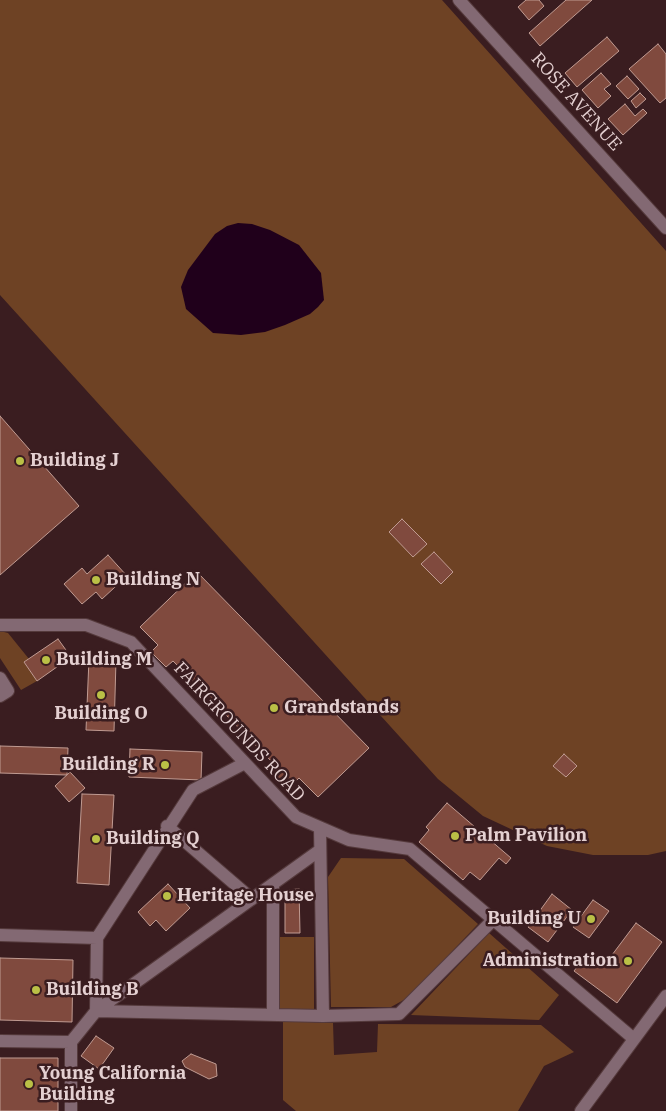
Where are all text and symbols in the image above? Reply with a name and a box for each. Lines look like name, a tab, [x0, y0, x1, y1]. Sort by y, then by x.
street label: ROSE AVENUE	[526, 48, 626, 156]
place label: Building J	[30, 450, 119, 472]
marker: Building J	[14, 455, 26, 467]
place label: Building N	[106, 569, 200, 591]
marker: Building N	[90, 574, 102, 586]
place label: Building M	[56, 649, 152, 671]
marker: Building M	[40, 654, 52, 666]
street label: FAIRGROUNDS ROAD	[169, 658, 309, 806]
marker: Building O	[95, 689, 107, 701]
place label: Grandstands	[284, 697, 399, 719]
marker: Grandstands	[268, 702, 280, 714]
place label: Building O	[54, 703, 148, 725]
place label: Building R	[62, 754, 155, 776]
marker: Building R	[159, 759, 171, 771]
place label: Palm Pavilion	[465, 825, 587, 847]
place label: Building Q	[106, 828, 200, 850]
marker: Palm Pavilion	[449, 830, 461, 842]
marker: Building Q	[90, 833, 102, 845]
place label: Heritage House	[177, 885, 314, 907]
marker: Heritage House	[161, 890, 173, 902]
place label: Building U	[487, 908, 581, 930]
marker: Building U	[585, 913, 597, 925]
place label: Administration	[483, 950, 618, 972]
marker: Administration	[622, 955, 634, 967]
place label: Building B	[46, 979, 139, 1001]
marker: Building B	[30, 984, 42, 996]
place label: Young California Building	[39, 1063, 186, 1106]
marker: Young California Building	[23, 1078, 35, 1090]

